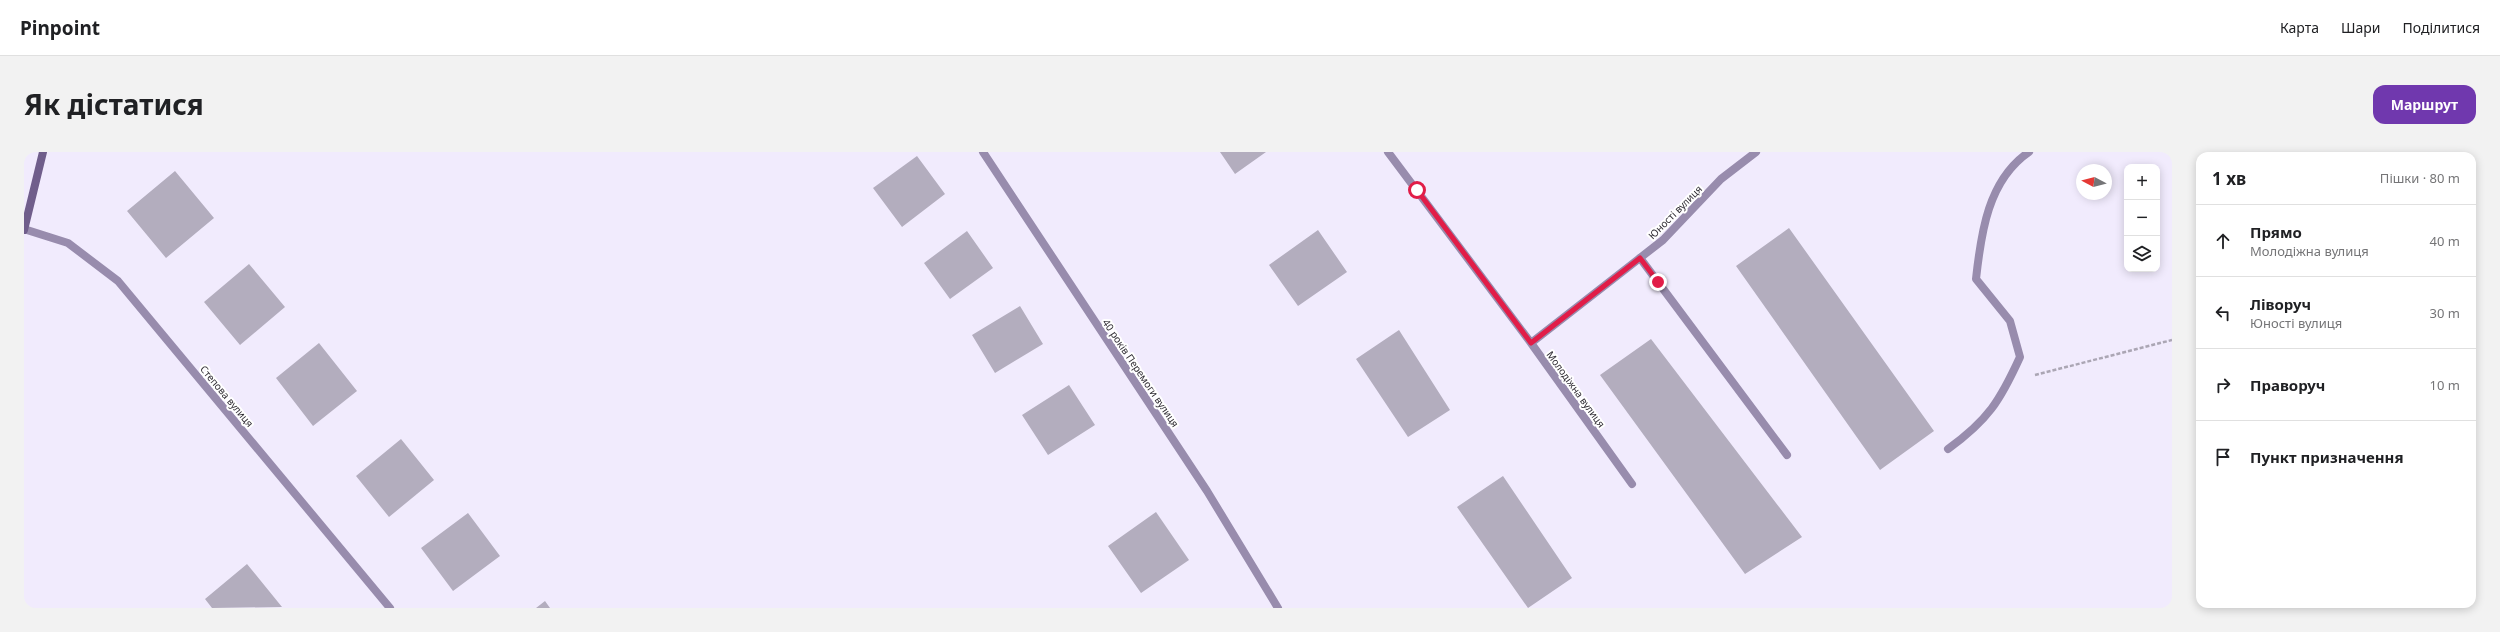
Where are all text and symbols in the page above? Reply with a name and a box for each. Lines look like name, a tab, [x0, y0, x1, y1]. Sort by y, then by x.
text: Pinpoint	[20, 15, 100, 41]
text: Карта	[2280, 18, 2319, 37]
text: Шари	[2341, 18, 2380, 37]
text: Поділитися	[2402, 18, 2480, 37]
text: Як дістатися	[24, 85, 204, 123]
button: Маршрут	[2373, 85, 2476, 124]
north arrow	[2076, 164, 2112, 200]
map controls	[2124, 164, 2160, 272]
button: +	[2124, 164, 2160, 200]
text: 1 хв	[2212, 167, 2246, 190]
text: Пішки · 80 m	[2380, 169, 2460, 187]
route start	[1408, 181, 1426, 199]
street label: Юності вулиця	[1645, 182, 1705, 242]
button: −	[2124, 200, 2160, 236]
text: Прямо	[2250, 222, 2302, 242]
icon: ahead	[2212, 230, 2234, 252]
text: 40 m	[2430, 232, 2460, 250]
button: layers	[2124, 236, 2160, 272]
text: Молодіжна вулиця	[2250, 242, 2369, 260]
route end	[1649, 273, 1667, 291]
text: Ліворуч	[2250, 294, 2311, 314]
icon: left	[2212, 302, 2234, 324]
text: 30 m	[2430, 304, 2460, 322]
text: Юності вулиця	[2250, 314, 2342, 332]
street label: 40 років Перемоги вулиця	[1100, 316, 1182, 430]
street label: Молодіжна вулиця	[1543, 348, 1609, 430]
street label: Степова вулиця	[197, 362, 257, 430]
icon: right	[2212, 374, 2234, 396]
text: Праворуч	[2250, 375, 2325, 395]
text: 10 m	[2430, 376, 2460, 394]
icon: arrive	[2212, 446, 2234, 468]
text: Пункт призначення	[2250, 447, 2404, 467]

